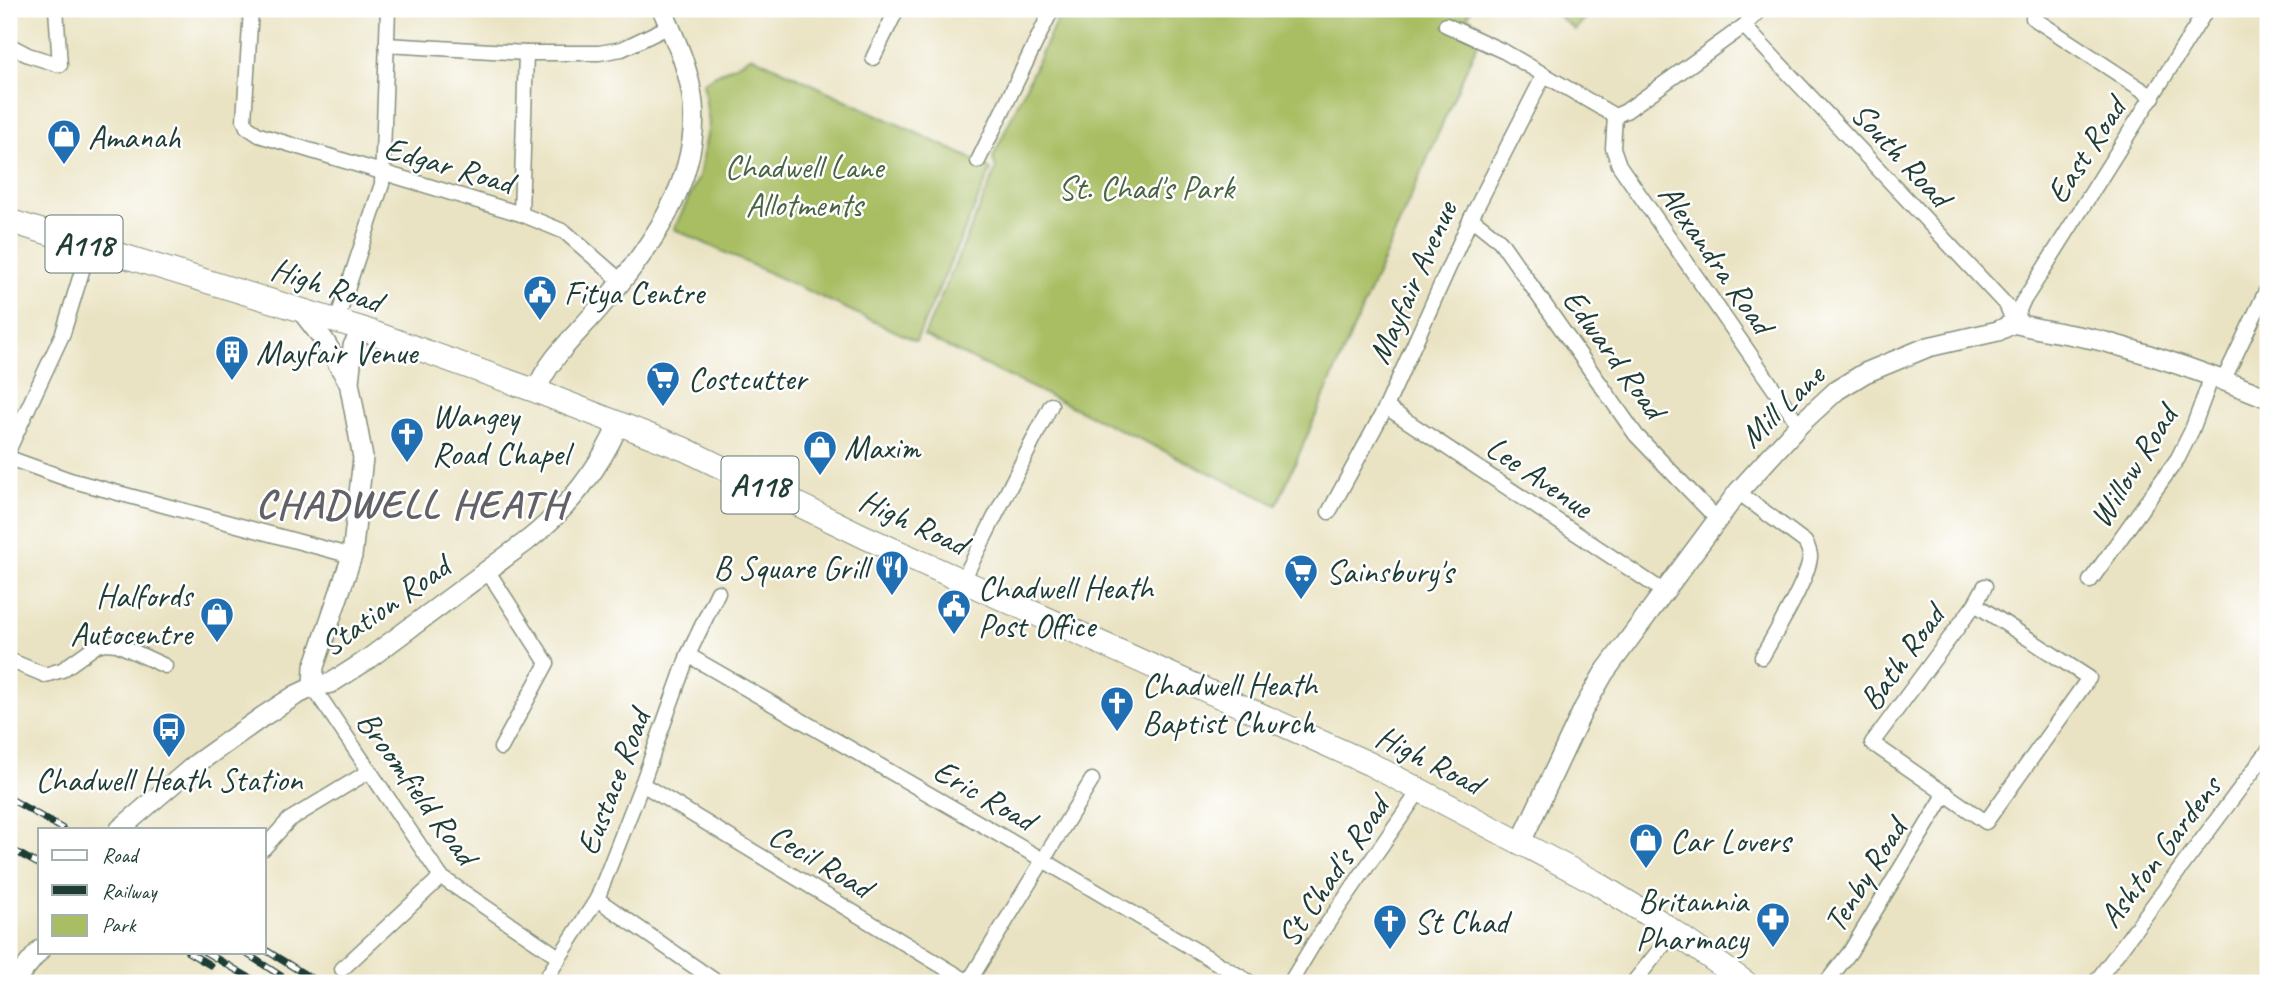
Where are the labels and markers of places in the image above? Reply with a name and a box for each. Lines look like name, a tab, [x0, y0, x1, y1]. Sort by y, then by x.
place label: Amanah	[88, 116, 182, 158]
shop icon: Amanah	[45, 117, 83, 166]
place label: Fitya Centre	[564, 272, 706, 314]
public building icon: Fitya Centre	[521, 273, 559, 322]
place label: Mayfair Venue	[256, 332, 420, 374]
building icon: Mayfair Venue	[213, 333, 251, 382]
place label: Costcutter	[688, 358, 809, 400]
supermarket icon: Costcutter	[644, 359, 682, 408]
place label: Wangey Road Chapel	[432, 395, 574, 475]
church icon: Wangey Road Chapel	[388, 415, 426, 464]
place label: Maxim	[844, 427, 922, 469]
shop icon: Maxim	[801, 428, 839, 477]
place label: B Square Grill	[713, 547, 873, 589]
restaurant icon: B Square Grill	[873, 548, 911, 597]
place label: Sainsbury's	[1326, 551, 1456, 593]
supermarket icon: Sainsbury's	[1282, 552, 1320, 601]
place label: Chadwell Heath Post Office	[978, 567, 1155, 647]
place label: Halfords Autocentre	[70, 575, 195, 655]
public building icon: Chadwell Heath Post Office	[935, 587, 973, 636]
shop icon: Halfords Autocentre	[198, 595, 236, 644]
place label: Chadwell Heath Baptist Church	[1142, 664, 1319, 744]
church icon: Chadwell Heath Baptist Church	[1098, 684, 1136, 733]
bus stop icon: Chadwell Heath Station	[150, 710, 188, 759]
place label: Chadwell Heath Station	[36, 759, 304, 801]
place label: Car Lovers	[1670, 820, 1793, 862]
shop icon: Car Lovers	[1627, 821, 1665, 870]
place label: Britannia Pharmacy	[1636, 880, 1751, 960]
pharmacy icon: Britannia Pharmacy	[1754, 900, 1792, 949]
place label: St Chad	[1414, 901, 1513, 943]
church icon: St Chad	[1371, 902, 1409, 951]

